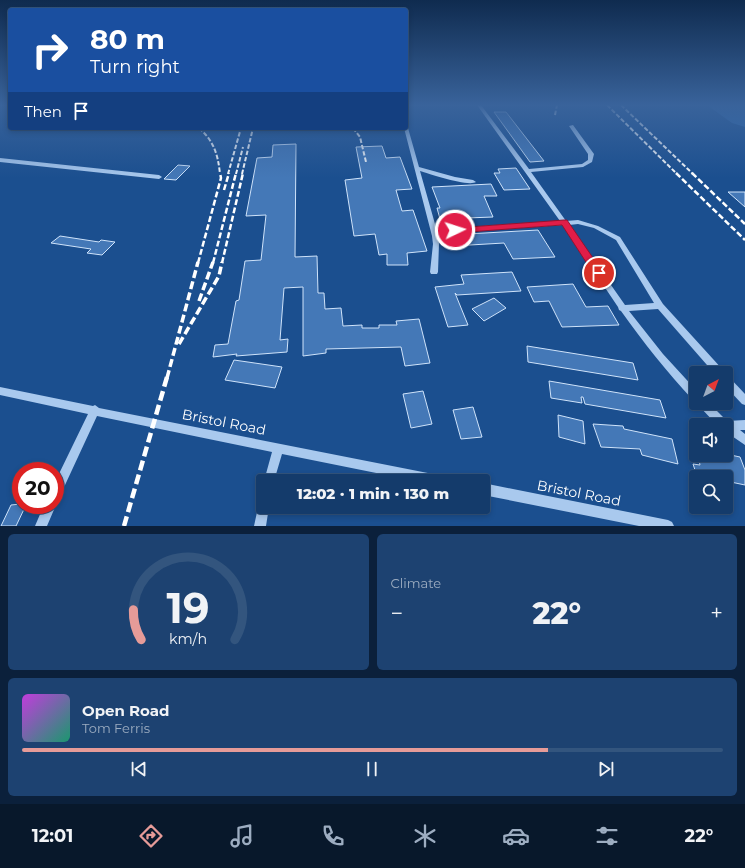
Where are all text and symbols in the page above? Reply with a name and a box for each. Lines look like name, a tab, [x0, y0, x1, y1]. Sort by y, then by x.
text: 80 m	[90, 22, 165, 56]
icon: right	[24, 24, 76, 76]
text: Turn right	[90, 56, 180, 78]
icon: arrive	[70, 100, 92, 122]
text: Then	[24, 102, 62, 121]
position arrow	[434, 209, 476, 251]
pin	[582, 256, 616, 290]
icon: arrive	[588, 262, 610, 284]
north arrow	[689, 366, 733, 410]
map controls	[689, 366, 733, 514]
street label: Bristol Road	[181, 405, 267, 439]
button: sound	[689, 418, 733, 462]
speed limit sign: 20	[12, 462, 64, 514]
button: search	[689, 470, 733, 514]
street label: Bristol Road	[536, 476, 622, 510]
text: 12:02 · 1 min · 130 m	[297, 484, 449, 503]
text: Climate	[391, 575, 441, 591]
text: 19	[167, 583, 210, 633]
text: 22°	[533, 595, 581, 632]
text: −	[391, 600, 403, 627]
text: +	[710, 600, 723, 627]
text: km/h	[169, 630, 207, 648]
text: Open Road	[82, 701, 170, 720]
text: Tom Ferris	[82, 720, 150, 736]
icon: previous	[128, 758, 150, 780]
icon: pause	[361, 758, 383, 780]
icon: next	[595, 758, 617, 780]
icon: directions	[137, 822, 165, 850]
icon: music	[228, 822, 256, 850]
icon: phone	[319, 822, 347, 850]
icon: climate	[411, 822, 439, 850]
icon: car	[502, 822, 530, 850]
icon: filters	[593, 822, 621, 850]
text: 12:01	[32, 825, 73, 847]
text: 22°	[685, 825, 713, 847]

